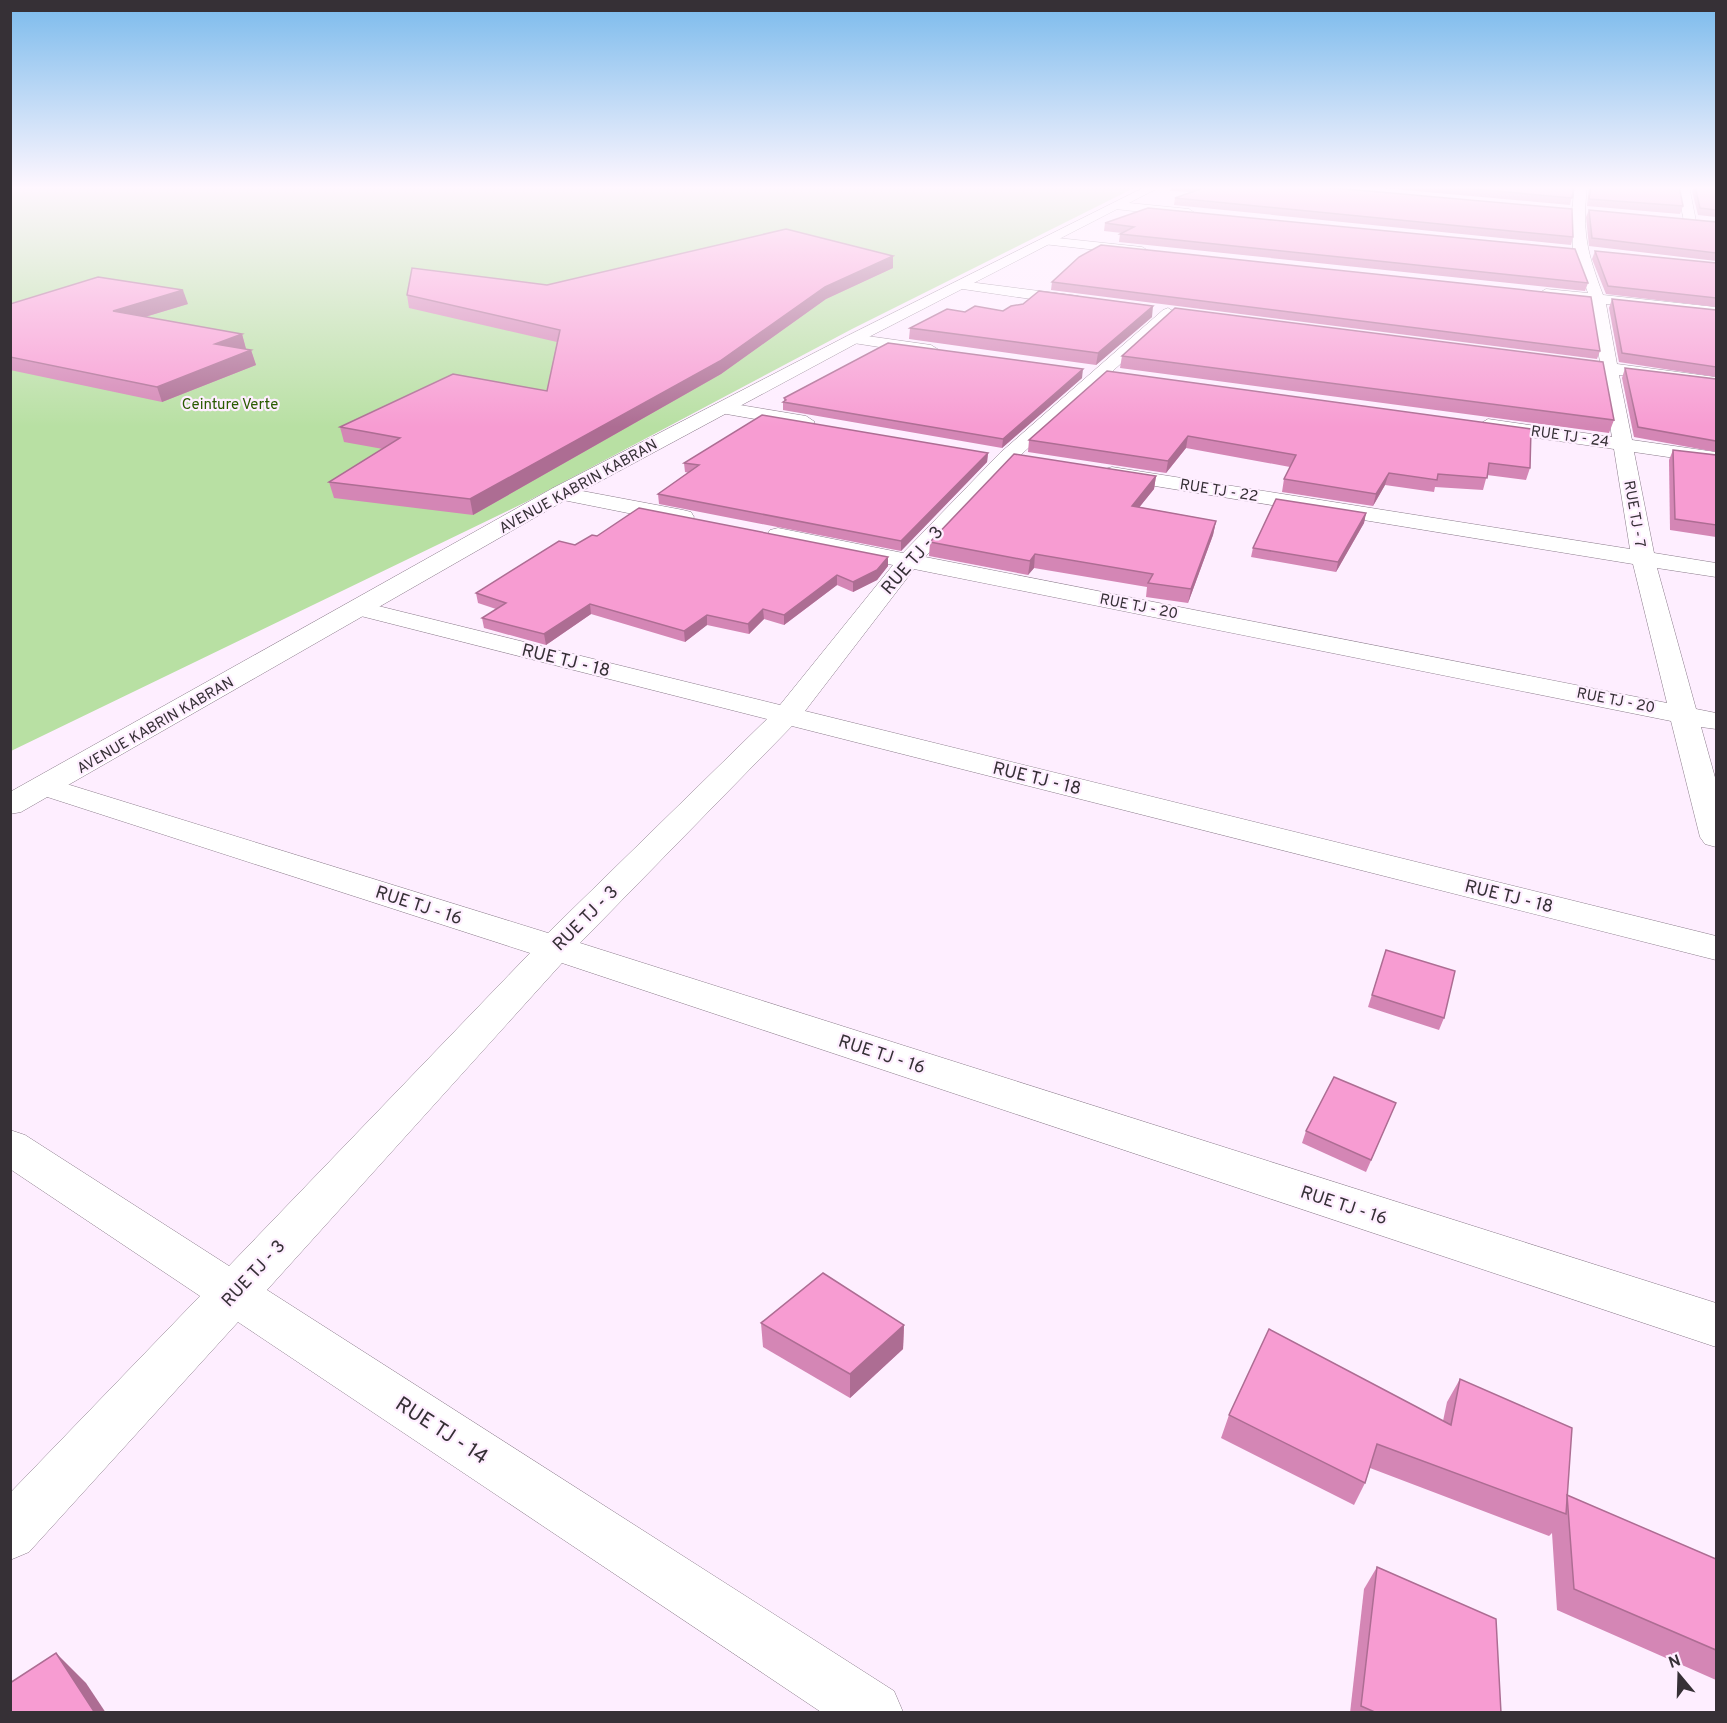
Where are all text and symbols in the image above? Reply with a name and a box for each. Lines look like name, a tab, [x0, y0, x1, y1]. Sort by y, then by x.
park label: Ceinture Verte	[182, 396, 278, 415]
street label: RUE TJ - 24	[1529, 423, 1610, 452]
street label: AVENUE KABRIN KABRAN	[496, 436, 661, 539]
street label: RUE TJ - 22	[1178, 476, 1259, 507]
street label: RUE TJ - 7	[1618, 479, 1649, 549]
street label: RUE TJ - 3	[877, 522, 949, 600]
street label: RUE TJ - 20	[1098, 591, 1180, 624]
street label: RUE TJ - 18	[519, 639, 612, 684]
street label: AVENUE KABRIN KABRAN	[74, 674, 238, 779]
street label: RUE TJ - 20	[1575, 685, 1657, 718]
street label: RUE TJ - 18	[990, 757, 1083, 802]
street label: RUE TJ - 18	[1462, 875, 1555, 920]
street label: RUE TJ - 3	[548, 881, 624, 957]
street label: RUE TJ - 16	[372, 882, 465, 931]
street label: RUE TJ - 16	[835, 1031, 928, 1080]
street label: RUE TJ - 16	[1297, 1182, 1390, 1231]
street label: RUE TJ - 3	[217, 1236, 291, 1312]
street label: RUE TJ - 14	[390, 1391, 493, 1471]
north arrow	[1649, 1645, 1709, 1705]
text: N	[1666, 1651, 1683, 1674]

